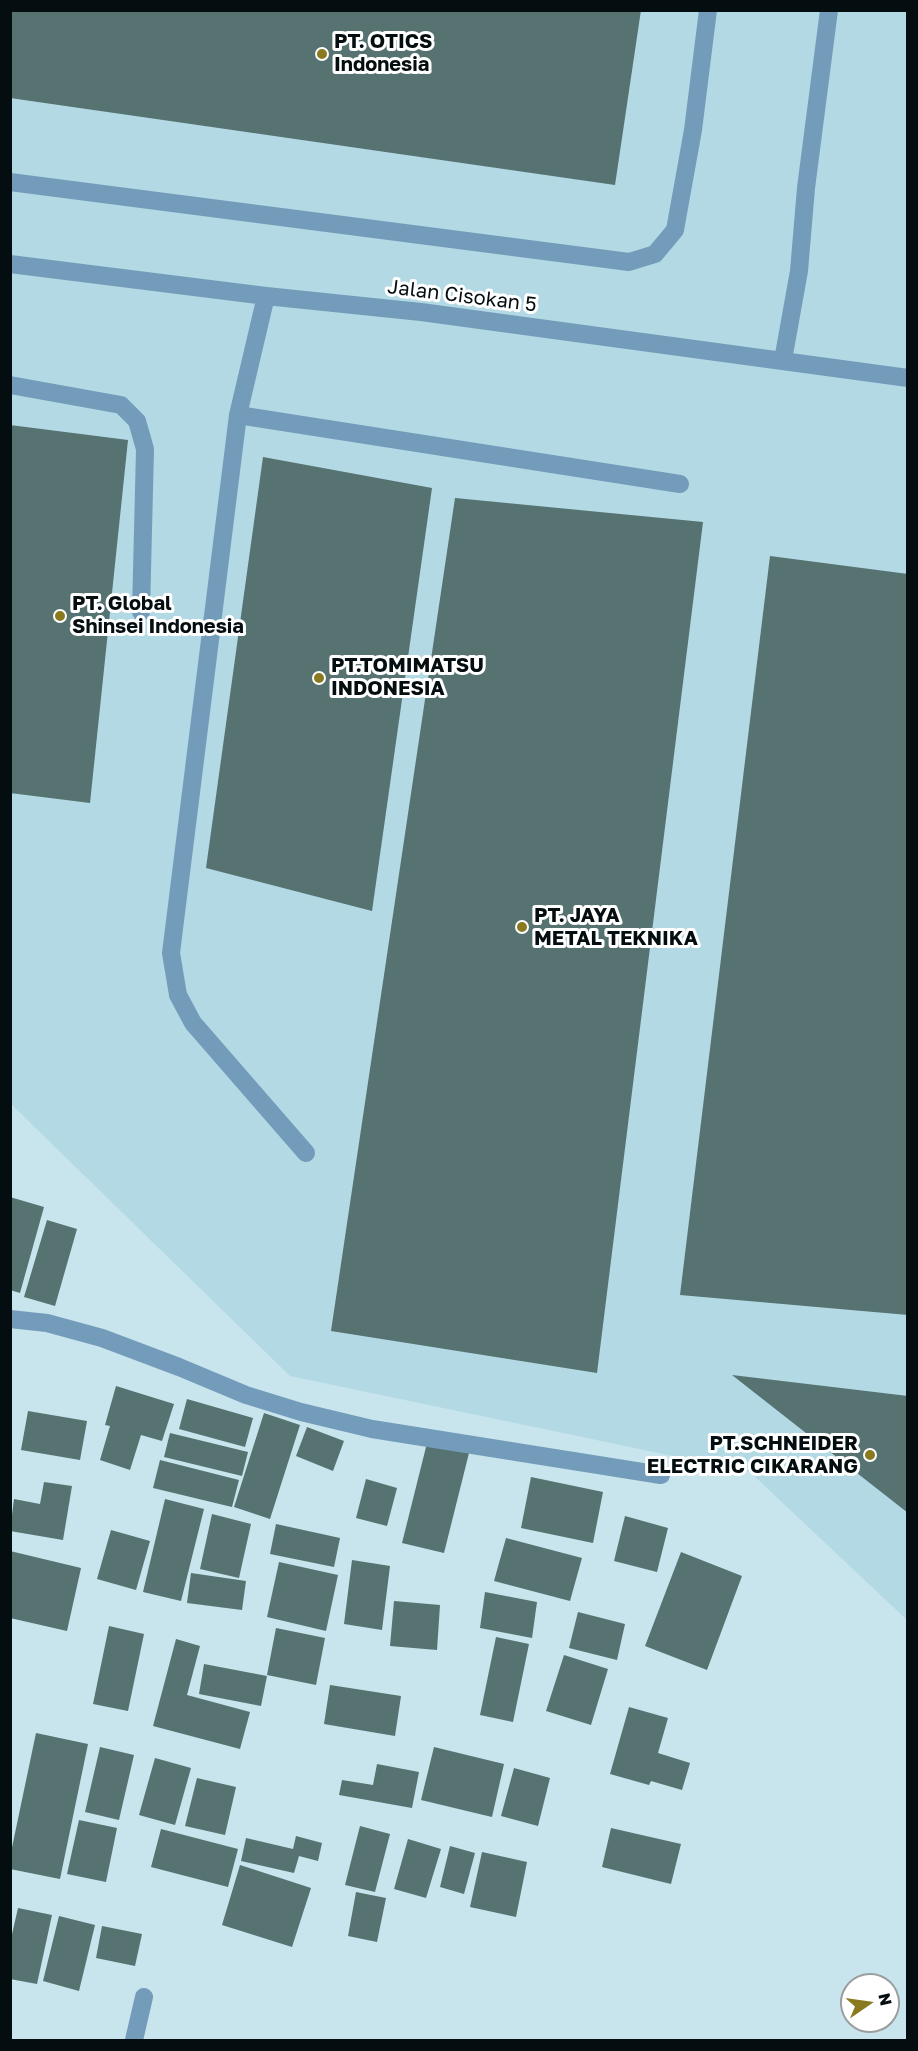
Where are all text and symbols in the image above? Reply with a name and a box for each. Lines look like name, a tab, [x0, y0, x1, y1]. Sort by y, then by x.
place label: PT. OTICS Indonesia	[334, 30, 432, 77]
marker: PT. OTICS Indonesia	[315, 47, 329, 61]
street label: Jalan Cisokan 5	[386, 275, 538, 317]
place label: PT. Global Shinsei Indonesia	[72, 592, 244, 639]
marker: PT. Global Shinsei Indonesia	[53, 609, 67, 623]
place label: PT.TOMIMATSU INDONESIA	[331, 654, 484, 701]
marker: PT.TOMIMATSU INDONESIA	[312, 671, 326, 685]
place label: PT. JAYA METAL TEKNIKA	[534, 904, 698, 951]
marker: PT. JAYA METAL TEKNIKA	[515, 920, 529, 934]
place label: PT.SCHNEIDER ELECTRIC CIKARANG	[647, 1432, 858, 1479]
marker: PT.SCHNEIDER ELECTRIC CIKARANG	[863, 1448, 877, 1462]
north arrow	[840, 1973, 900, 2033]
text: N	[874, 1991, 897, 2008]

